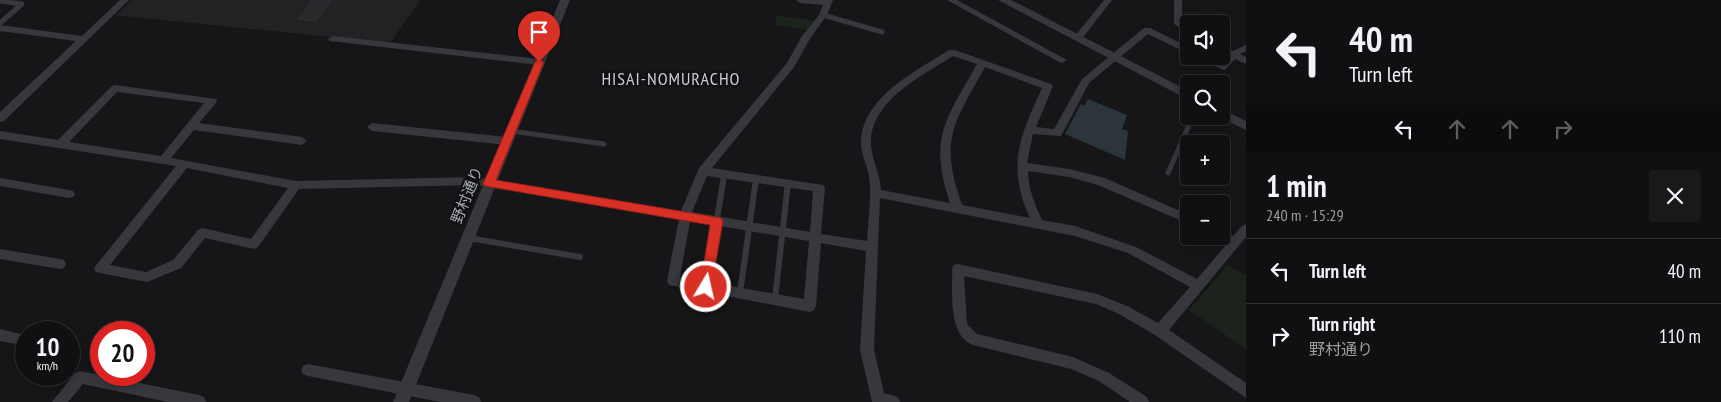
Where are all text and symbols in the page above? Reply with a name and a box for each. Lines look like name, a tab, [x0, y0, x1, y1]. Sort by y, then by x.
pin	[518, 11, 560, 62]
map controls	[1180, 15, 1230, 245]
button: sound	[1180, 15, 1230, 65]
text: 40 m	[1349, 16, 1413, 62]
icon: arrive	[525, 18, 553, 46]
icon: left	[1266, 20, 1331, 85]
text: Turn left	[1349, 60, 1413, 88]
district label: HISAI-NOMURACHO	[601, 67, 741, 90]
button: search	[1180, 75, 1230, 125]
icon: left	[1390, 115, 1418, 143]
icon: ahead	[1443, 115, 1471, 143]
icon: ahead	[1496, 115, 1524, 143]
icon: right	[1549, 115, 1577, 143]
button: +	[1180, 135, 1230, 185]
street label: 野村通り	[446, 163, 487, 226]
text: 1 min	[1266, 166, 1327, 205]
button: close	[1649, 170, 1701, 222]
button: −	[1180, 195, 1230, 245]
text: 240 m · 15:29	[1266, 205, 1344, 225]
icon: left	[1266, 257, 1294, 285]
text: Turn left	[1309, 259, 1366, 283]
text: 40 m	[1668, 259, 1701, 283]
position arrow	[679, 260, 731, 312]
text: Turn right	[1309, 312, 1375, 336]
speed limit sign: 20	[90, 321, 155, 386]
icon: right	[1266, 322, 1294, 350]
text: 110 m	[1659, 324, 1701, 348]
text: 10	[36, 331, 59, 363]
text: 野村通り	[1309, 339, 1373, 359]
text: km/h	[37, 358, 58, 373]

